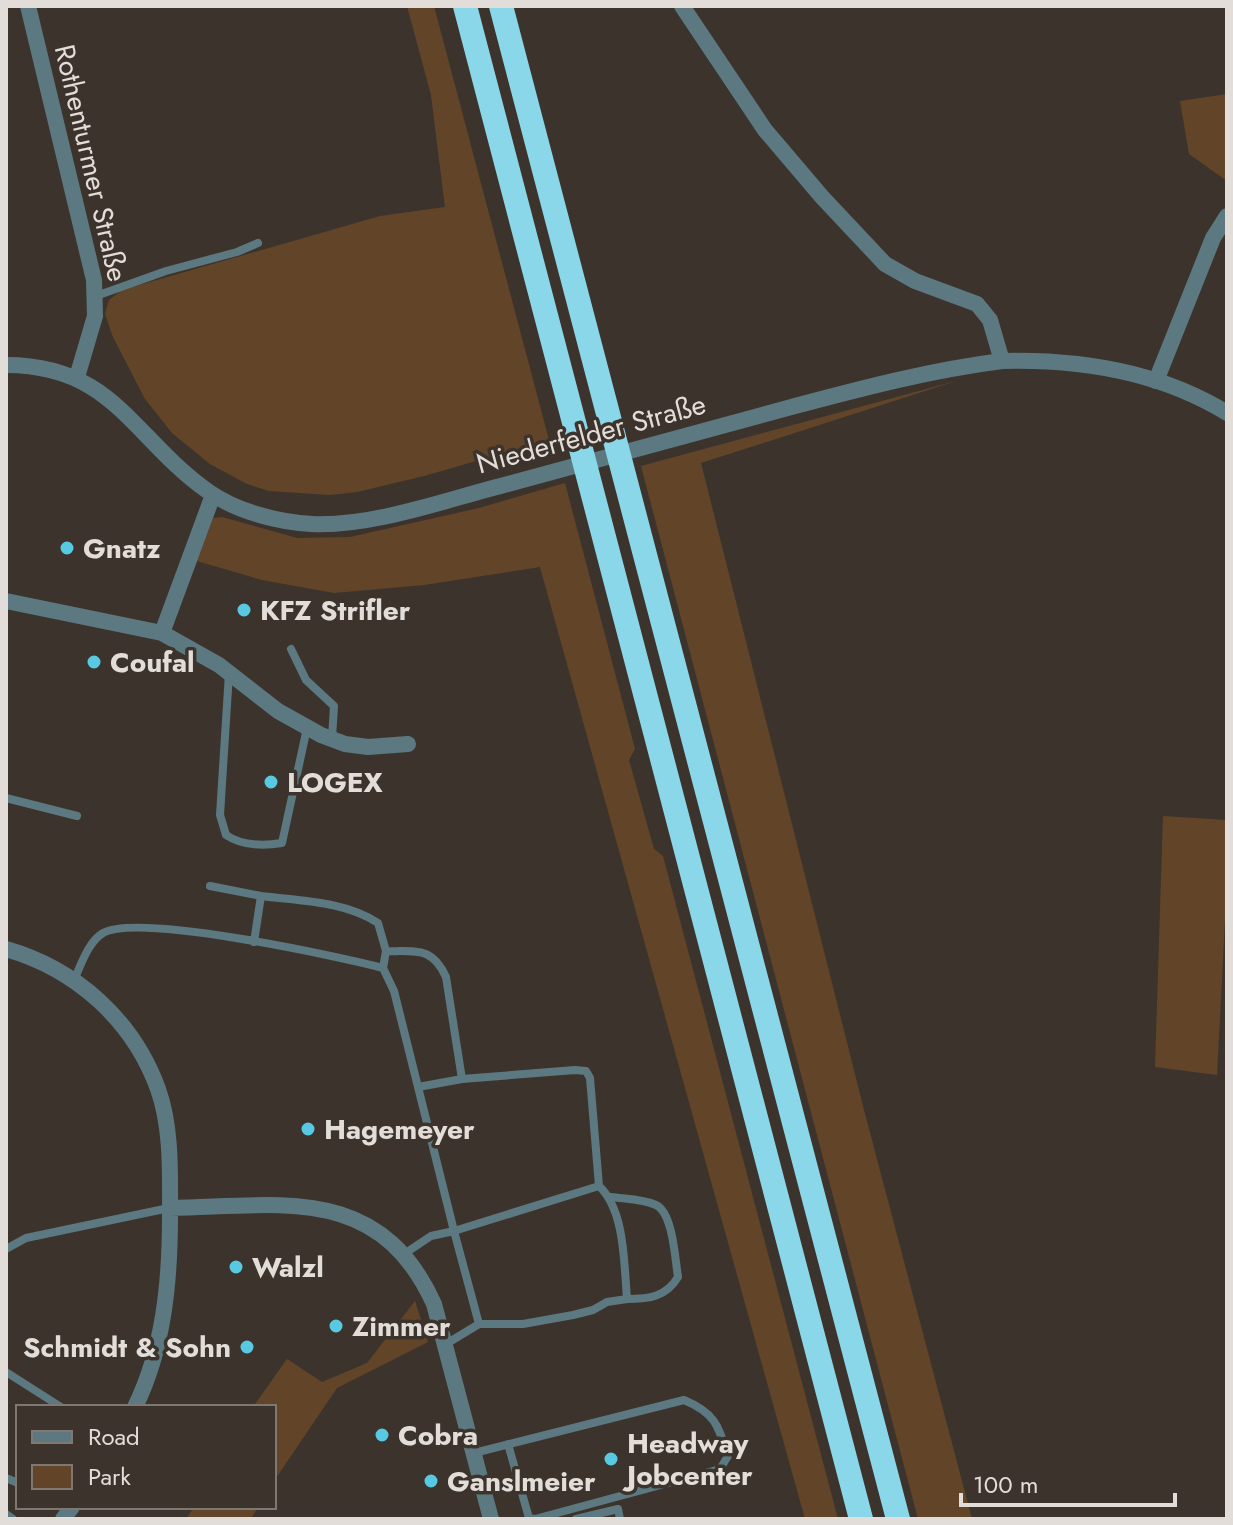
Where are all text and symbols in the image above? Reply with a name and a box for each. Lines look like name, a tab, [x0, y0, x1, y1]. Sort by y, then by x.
street label: Rothenturmer Straße	[44, 40, 138, 286]
street label: Niederfelder Straße	[472, 384, 710, 484]
place label: Gnatz	[83, 528, 161, 569]
marker: Gnatz	[58, 539, 76, 557]
place label: KFZ Strifler	[260, 590, 411, 631]
marker: KFZ Strifler	[235, 601, 253, 619]
place label: Coufal	[110, 642, 195, 683]
marker: Coufal	[85, 653, 103, 671]
place label: LOGEX	[287, 762, 384, 803]
marker: LOGEX	[262, 773, 280, 791]
place label: Hagemeyer	[324, 1109, 475, 1150]
marker: Hagemeyer	[299, 1120, 317, 1138]
place label: Walzl	[252, 1247, 324, 1288]
marker: Walzl	[227, 1258, 245, 1276]
place label: Zimmer	[352, 1306, 451, 1347]
marker: Zimmer	[327, 1317, 345, 1335]
place label: Schmidt & Sohn	[23, 1327, 231, 1368]
marker: Schmidt & Sohn	[238, 1338, 256, 1356]
legend	[16, 1405, 276, 1509]
place label: Cobra	[398, 1415, 478, 1456]
text: Road	[88, 1419, 140, 1454]
place label: Headway Jobcenter	[622, 1423, 753, 1496]
marker: Cobra	[373, 1426, 391, 1444]
marker: Headway Jobcenter	[602, 1450, 620, 1468]
scale bar	[961, 1457, 1175, 1507]
text: Park	[88, 1459, 131, 1494]
place label: Ganslmeier	[447, 1461, 596, 1502]
text: 100 m	[973, 1467, 1039, 1502]
marker: Ganslmeier	[422, 1472, 440, 1490]

